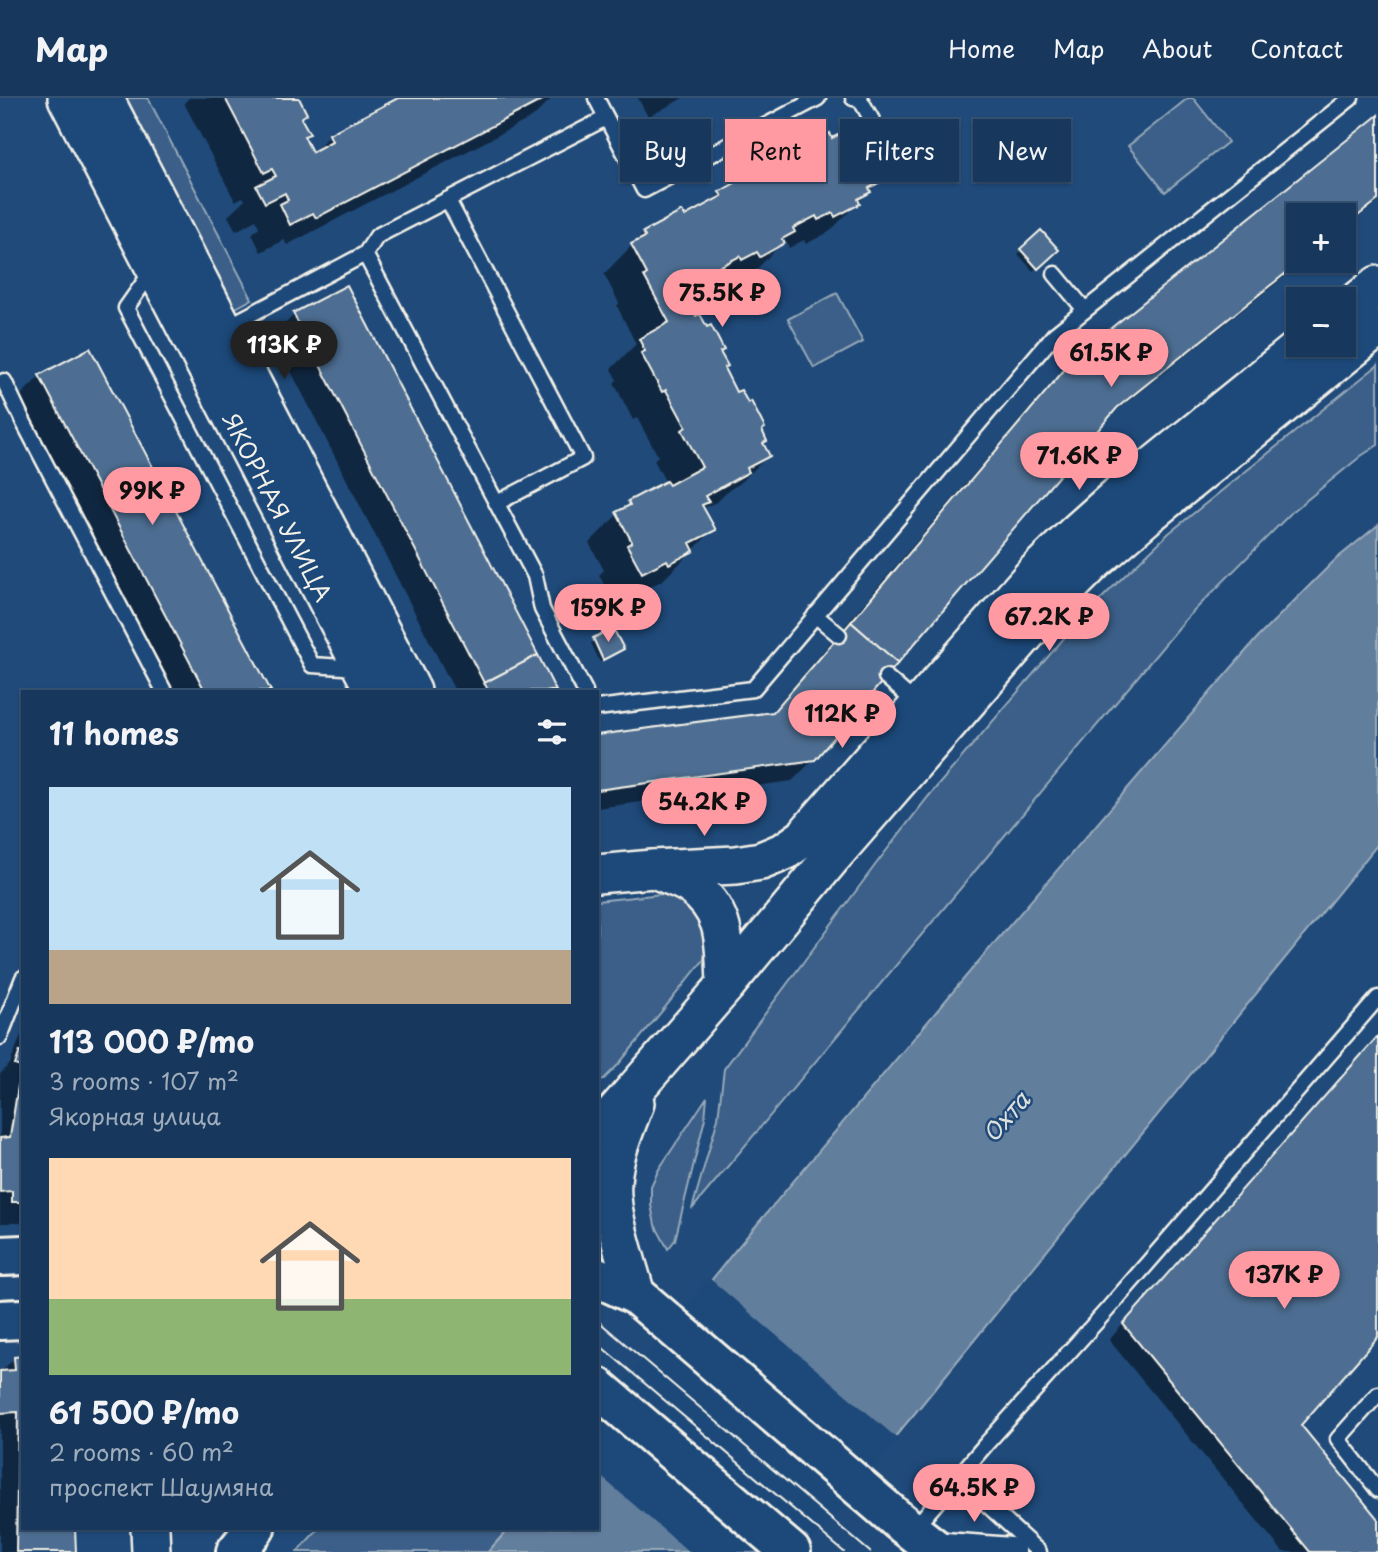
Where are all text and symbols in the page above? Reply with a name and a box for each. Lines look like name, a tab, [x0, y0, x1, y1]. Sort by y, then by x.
text: Map	[35, 23, 108, 73]
text: Home	[948, 30, 1015, 66]
text: Map	[1053, 30, 1104, 66]
text: About	[1142, 30, 1212, 66]
text: Contact	[1250, 30, 1343, 66]
chip: Buy	[620, 119, 711, 182]
chip: Rent	[725, 119, 826, 182]
chip: Filters	[840, 119, 959, 182]
chip: New	[973, 119, 1071, 182]
map controls	[1286, 203, 1356, 357]
button: +	[1286, 203, 1356, 273]
pin: 75.5K ₽	[657, 270, 787, 329]
text: 75.5K ₽	[679, 274, 765, 309]
button: −	[1286, 287, 1356, 357]
pin: 113K ₽	[227, 322, 341, 381]
text: 113K ₽	[247, 326, 321, 361]
pin: 61.5K ₽	[1046, 330, 1176, 389]
text: 61.5K ₽	[1069, 334, 1153, 369]
street label: ЯКОРНАЯ УЛИЦА	[215, 405, 342, 607]
pin: 71.6K ₽	[1014, 432, 1144, 492]
text: 71.6K ₽	[1036, 437, 1122, 472]
pin: 99K ₽	[103, 468, 201, 527]
text: 99K ₽	[119, 472, 185, 507]
pin: 159K ₽	[551, 584, 665, 644]
text: 159K ₽	[570, 589, 646, 624]
pin: 67.2K ₽	[984, 594, 1114, 653]
text: 67.2K ₽	[1005, 598, 1094, 633]
pin: 112K ₽	[785, 690, 899, 750]
text: 112K ₽	[804, 695, 880, 730]
text: 11 homes	[49, 710, 179, 755]
icon: filters	[533, 713, 571, 751]
pin: 54.2K ₽	[639, 778, 769, 838]
text: 54.2K ₽	[658, 783, 750, 818]
icon: home	[247, 832, 373, 958]
text: 113 000 ₽/mo	[49, 1018, 254, 1063]
text: 3 rooms · 107 m²	[49, 1063, 239, 1098]
water label: Охта	[973, 1082, 1038, 1150]
text: Якорная улица	[49, 1098, 221, 1133]
icon: home	[247, 1203, 373, 1329]
pin: 137K ₽	[1227, 1252, 1341, 1311]
text: 137K ₽	[1245, 1256, 1323, 1291]
text: 61 500 ₽/mo	[49, 1389, 239, 1434]
text: 2 rooms · 60 m²	[49, 1434, 234, 1469]
pin: 64.5K ₽	[909, 1464, 1039, 1524]
text: проспект Шаумяна	[49, 1469, 273, 1504]
text: 64.5K ₽	[929, 1469, 1019, 1504]

